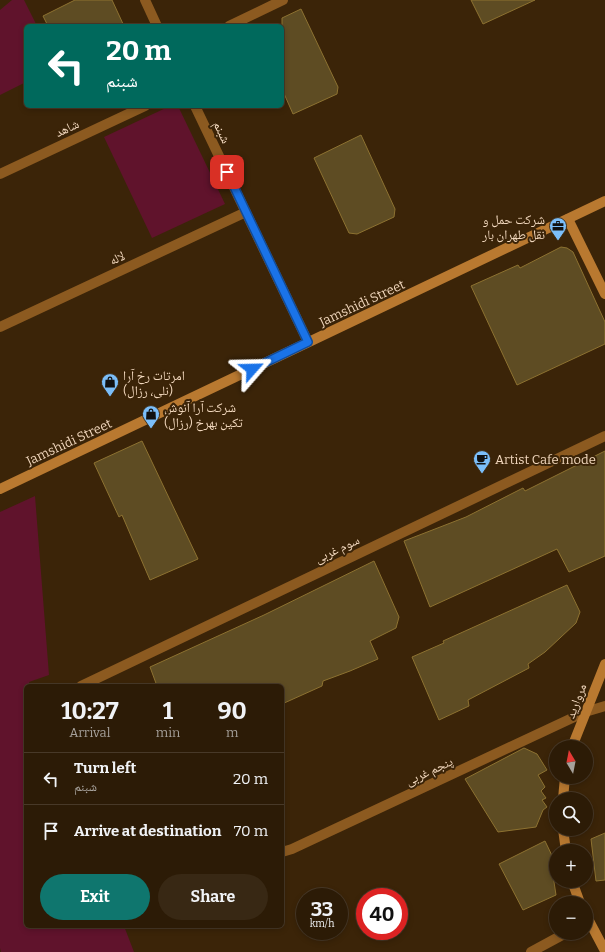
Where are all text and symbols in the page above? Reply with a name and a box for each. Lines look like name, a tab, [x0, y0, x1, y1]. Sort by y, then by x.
text: 20 m	[106, 34, 171, 67]
icon: left	[40, 40, 92, 92]
text: شبنم	[106, 70, 138, 92]
street label: شاهد	[53, 116, 81, 140]
street label: شبنم	[209, 118, 234, 146]
pin	[210, 155, 244, 189]
icon: arrive	[216, 161, 238, 183]
place label: شرکت حمل و نقل طهران بار	[481, 212, 545, 243]
office icon: شرکت حمل و نقل طهران بار	[548, 216, 568, 241]
street label: لاله	[107, 248, 127, 268]
street label: Jamshidi Street	[316, 277, 407, 330]
position arrow	[231, 348, 273, 390]
place label: امرتات رخ آرا (نلی، رزال)	[123, 368, 185, 399]
shop icon: امرتات رخ آرا (نلی، رزال)	[100, 372, 120, 397]
place label: شرکت آرا آنوش تکین بهرخ (رزال)	[164, 400, 243, 432]
shop icon: شرکت آرا آنوش تکین بهرخ (رزال)	[141, 404, 161, 429]
street label: Jamshidi Street	[23, 416, 114, 469]
cafe icon: Artist Cafe mode	[472, 449, 492, 474]
place label: Artist Cafe mode	[495, 452, 596, 467]
street label: سوم غربی	[312, 532, 362, 567]
street label: مروارید	[563, 681, 590, 721]
text: 10:27	[61, 697, 119, 725]
text: 1	[163, 697, 173, 725]
text: 90	[217, 697, 247, 725]
text: Arrival	[69, 725, 110, 740]
text: min	[156, 725, 180, 740]
text: m	[226, 725, 238, 740]
north arrow	[549, 740, 593, 784]
map controls	[549, 740, 593, 940]
street label: پنجم غربی	[403, 753, 456, 790]
text: Turn left	[74, 759, 136, 777]
icon: left	[40, 768, 62, 790]
text: 20 m	[233, 770, 268, 788]
text: شبنم	[74, 779, 97, 794]
button: search	[549, 792, 593, 836]
icon: arrive	[40, 820, 62, 842]
text: Arrive at destination	[74, 822, 221, 840]
text: 70 m	[234, 822, 268, 840]
button: +	[549, 844, 593, 888]
button: Exit	[40, 874, 150, 920]
button: Share	[158, 874, 268, 920]
speed limit sign: 40	[356, 888, 408, 940]
button: −	[549, 896, 593, 940]
text: 33	[311, 897, 333, 921]
text: km/h	[310, 918, 334, 930]

